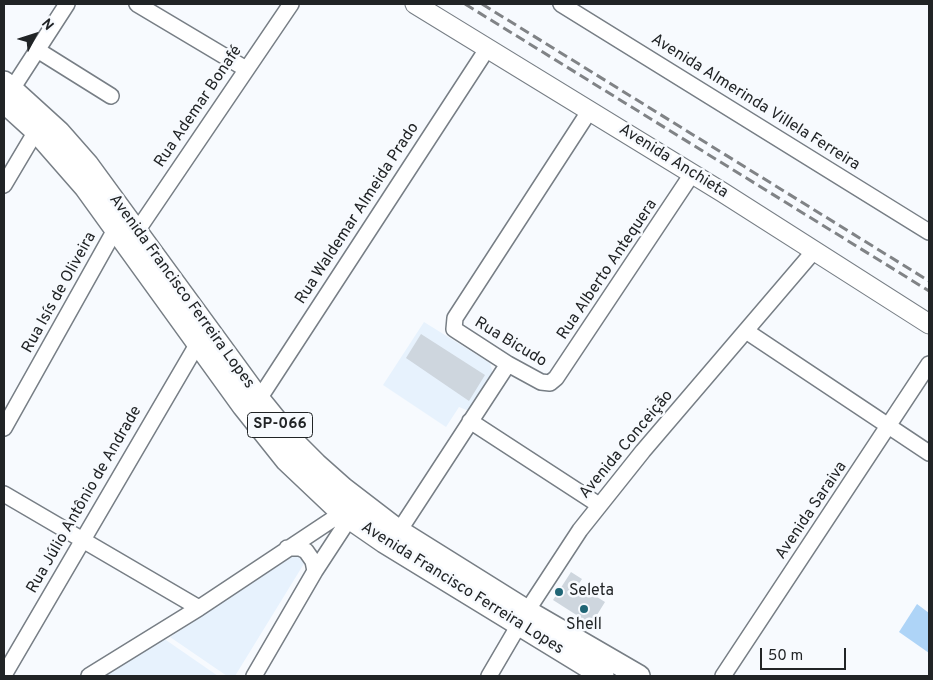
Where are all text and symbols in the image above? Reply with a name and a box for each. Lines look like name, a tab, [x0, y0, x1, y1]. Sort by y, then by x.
north arrow	[10, 10, 60, 60]
text: N	[37, 16, 57, 34]
street label: Avenida Almerinda Villela Ferreira	[647, 31, 863, 175]
street label: Rua Ademar Bonafé	[151, 42, 247, 172]
street label: Rua Waldemar Almeida Prado	[292, 120, 424, 308]
street label: Avenida Anchieta	[615, 121, 731, 203]
street label: Avenida Francisco Ferreira Lopes	[104, 191, 258, 393]
street label: Rua Alberto Antequera	[554, 196, 662, 344]
street label: Rua Isís de Oliveira	[19, 229, 101, 357]
street label: Rua Bicudo	[470, 314, 550, 372]
street label: Avenida Conceição	[576, 387, 678, 503]
street label: Rua Júlio Antônio de Andrade	[23, 403, 147, 597]
road number: SP-066	[248, 412, 312, 438]
street label: Avenida Saraiva	[772, 458, 852, 564]
street label: Avenida Francisco Ferreira Lopes	[357, 519, 567, 659]
place label: Seleta	[569, 582, 614, 602]
marker: Seleta	[553, 586, 565, 598]
marker: Shell	[578, 603, 590, 615]
place label: Shell	[566, 616, 602, 636]
scale bar	[763, 638, 849, 670]
text: 50 m	[768, 647, 803, 666]

